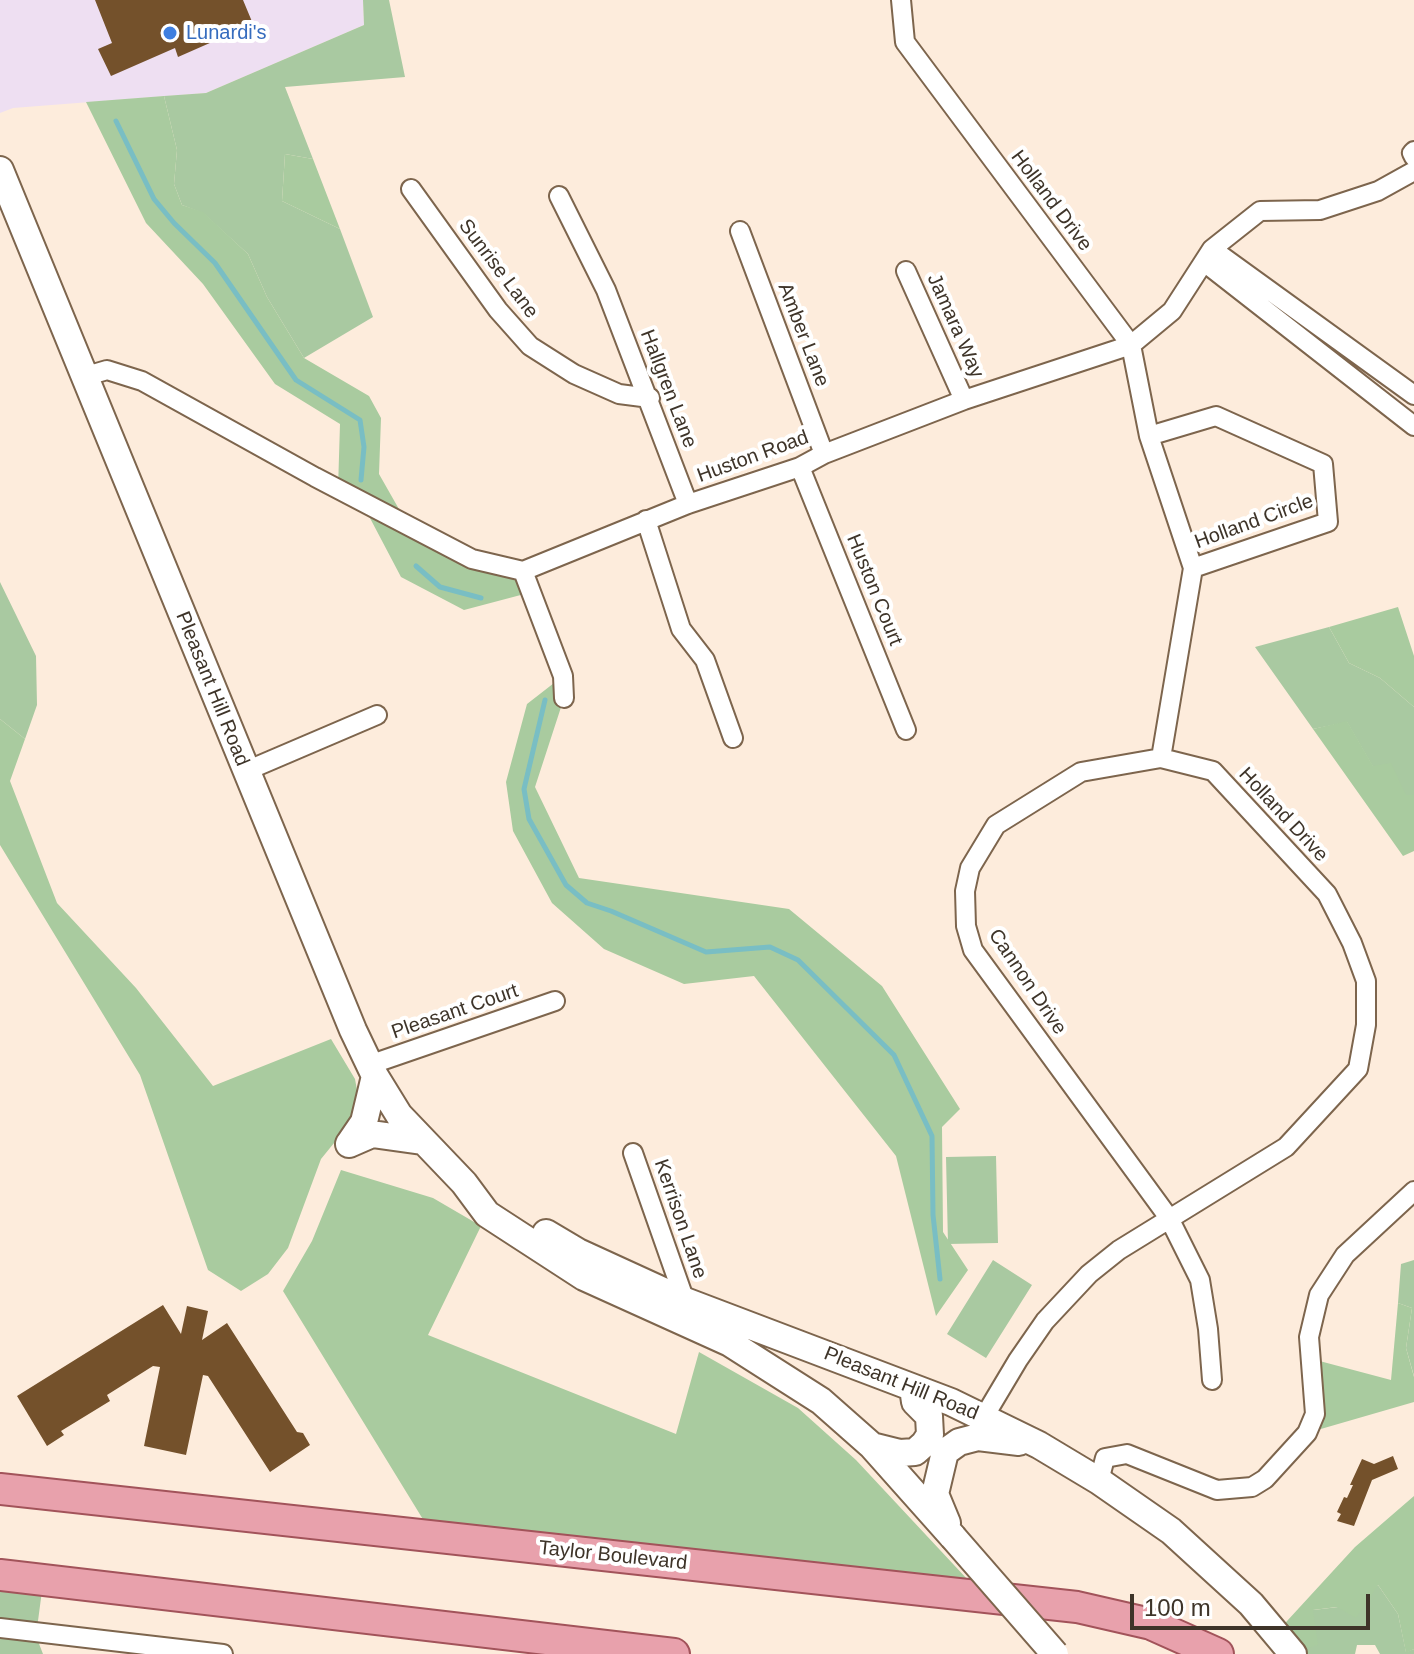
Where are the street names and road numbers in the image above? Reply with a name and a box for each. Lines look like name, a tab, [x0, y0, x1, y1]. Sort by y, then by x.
street label: Holland Drive	[1005, 146, 1097, 256]
street label: Sunrise Lane	[453, 215, 543, 323]
street label: Jamara Way	[921, 270, 989, 382]
street label: Amber Lane	[772, 280, 834, 390]
street label: Hallgren Lane	[634, 327, 702, 451]
street label: Huston Road	[694, 426, 812, 488]
street label: Holland Circle	[1191, 489, 1317, 555]
street label: Huston Court	[841, 531, 907, 649]
street label: Pleasant Hill Road	[170, 608, 254, 770]
street label: Holland Drive	[1233, 763, 1333, 867]
street label: Cannon Drive	[983, 925, 1071, 1039]
street label: Pleasant Court	[389, 979, 521, 1045]
street label: Kerrison Lane	[648, 1156, 712, 1282]
street label: Pleasant Hill Road	[820, 1342, 982, 1426]
street label: Taylor Boulevard	[538, 1536, 688, 1576]

